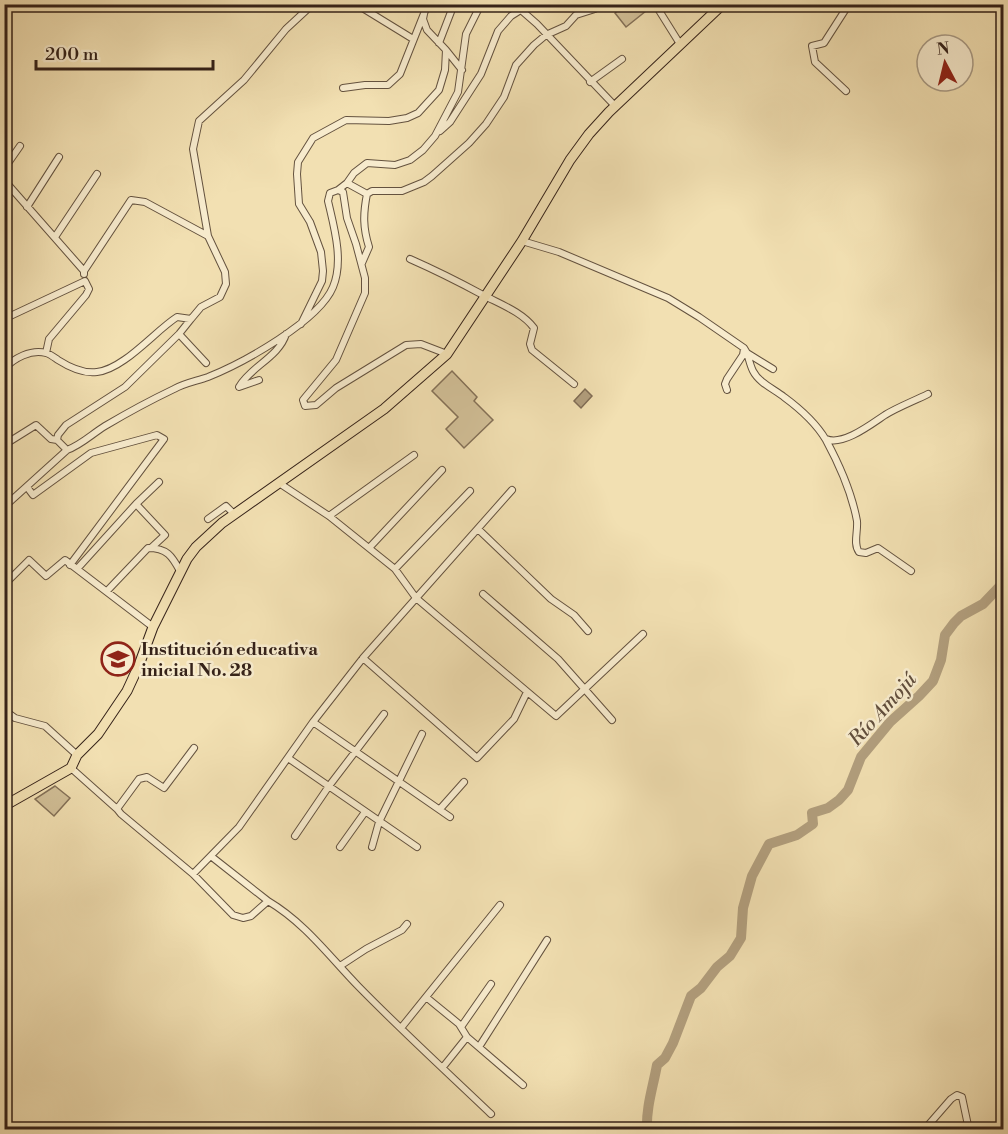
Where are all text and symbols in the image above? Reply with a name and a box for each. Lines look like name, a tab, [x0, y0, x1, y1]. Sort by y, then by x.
scale bar	[36, 33, 213, 71]
north arrow	[915, 33, 975, 93]
text: N	[936, 38, 951, 60]
text: 200 m	[45, 43, 99, 66]
place label: Institución educativa inicial No. 28	[141, 638, 318, 682]
school or university icon: Institución educativa inicial No. 28	[100, 641, 136, 677]
water label: Río Amojú	[843, 668, 923, 753]

